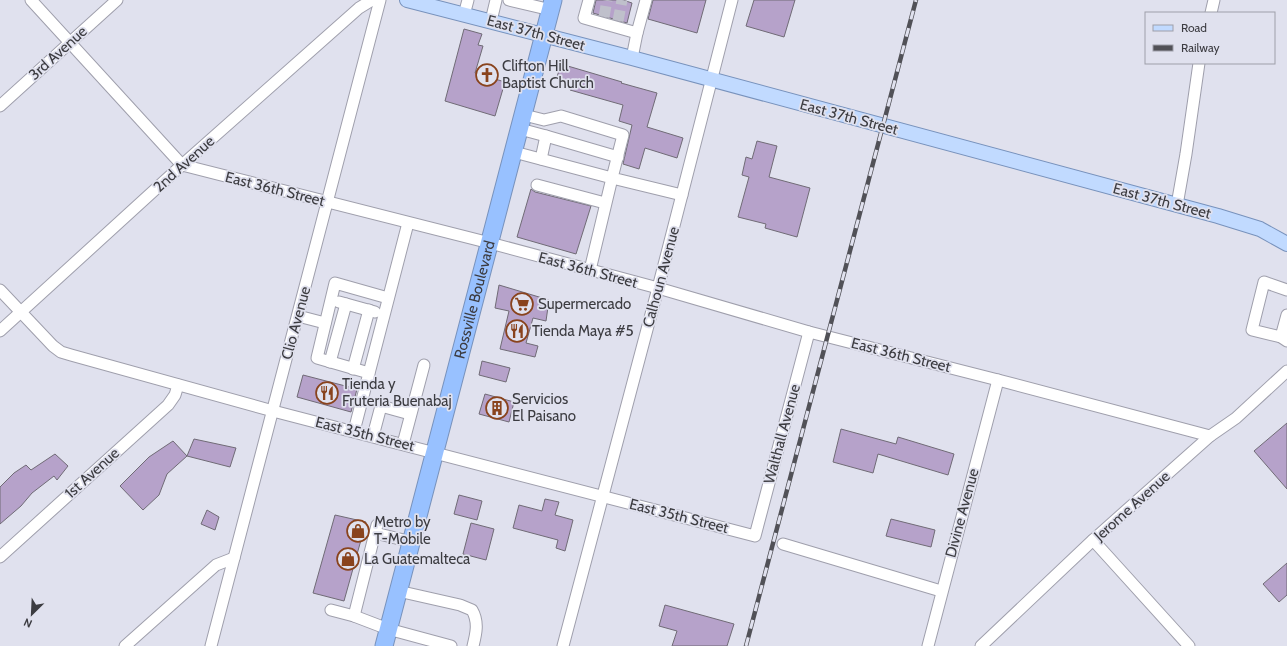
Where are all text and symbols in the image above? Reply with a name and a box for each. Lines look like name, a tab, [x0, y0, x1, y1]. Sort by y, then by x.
street label: East 37th Street	[485, 11, 587, 55]
legend	[1145, 12, 1275, 64]
text: Road	[1181, 20, 1207, 35]
street label: 3rd Avenue	[25, 22, 91, 84]
text: Railway	[1181, 40, 1219, 55]
place label: Clifton Hill Baptist Church	[502, 57, 594, 92]
church icon: Clifton Hill Baptist Church	[474, 62, 500, 88]
street label: East 37th Street	[798, 95, 900, 139]
street label: 2nd Avenue	[150, 132, 218, 196]
street label: East 36th Street	[223, 168, 327, 210]
street label: East 37th Street	[1111, 179, 1213, 223]
street label: Calhoun Avenue	[639, 224, 683, 329]
street label: Rossville Boulevard	[451, 239, 499, 361]
street label: East 36th Street	[536, 248, 640, 292]
street label: Clio Avenue	[278, 284, 315, 362]
supermarket icon: Supermercado	[509, 291, 535, 317]
place label: Supermercado	[538, 295, 631, 313]
restaurant icon: Tienda Maya #5	[504, 318, 530, 344]
place label: Tienda Maya #5	[532, 322, 634, 340]
street label: East 36th Street	[849, 334, 953, 376]
place label: Tienda y Fruteria Buenabaj	[342, 375, 452, 410]
restaurant icon: Tienda y Fruteria Buenabaj	[314, 380, 340, 406]
street label: Walthall Avenue	[760, 382, 804, 486]
place label: Servicios El Paisano	[512, 390, 576, 425]
building icon: Servicios El Paisano	[484, 395, 510, 421]
street label: East 35th Street	[314, 413, 416, 455]
street label: 1st Avenue	[61, 444, 123, 502]
street label: Divine Avenue	[941, 466, 983, 560]
street label: Jerome Avenue	[1090, 467, 1174, 545]
street label: East 35th Street	[628, 495, 730, 537]
place label: Metro by T-Mobile	[374, 513, 431, 548]
shop icon: Metro by T-Mobile	[345, 518, 371, 544]
shop icon: La Guatemalteca	[335, 546, 361, 572]
place label: La Guatemalteca	[364, 550, 471, 568]
north arrow	[12, 594, 52, 634]
text: N	[22, 615, 34, 631]

